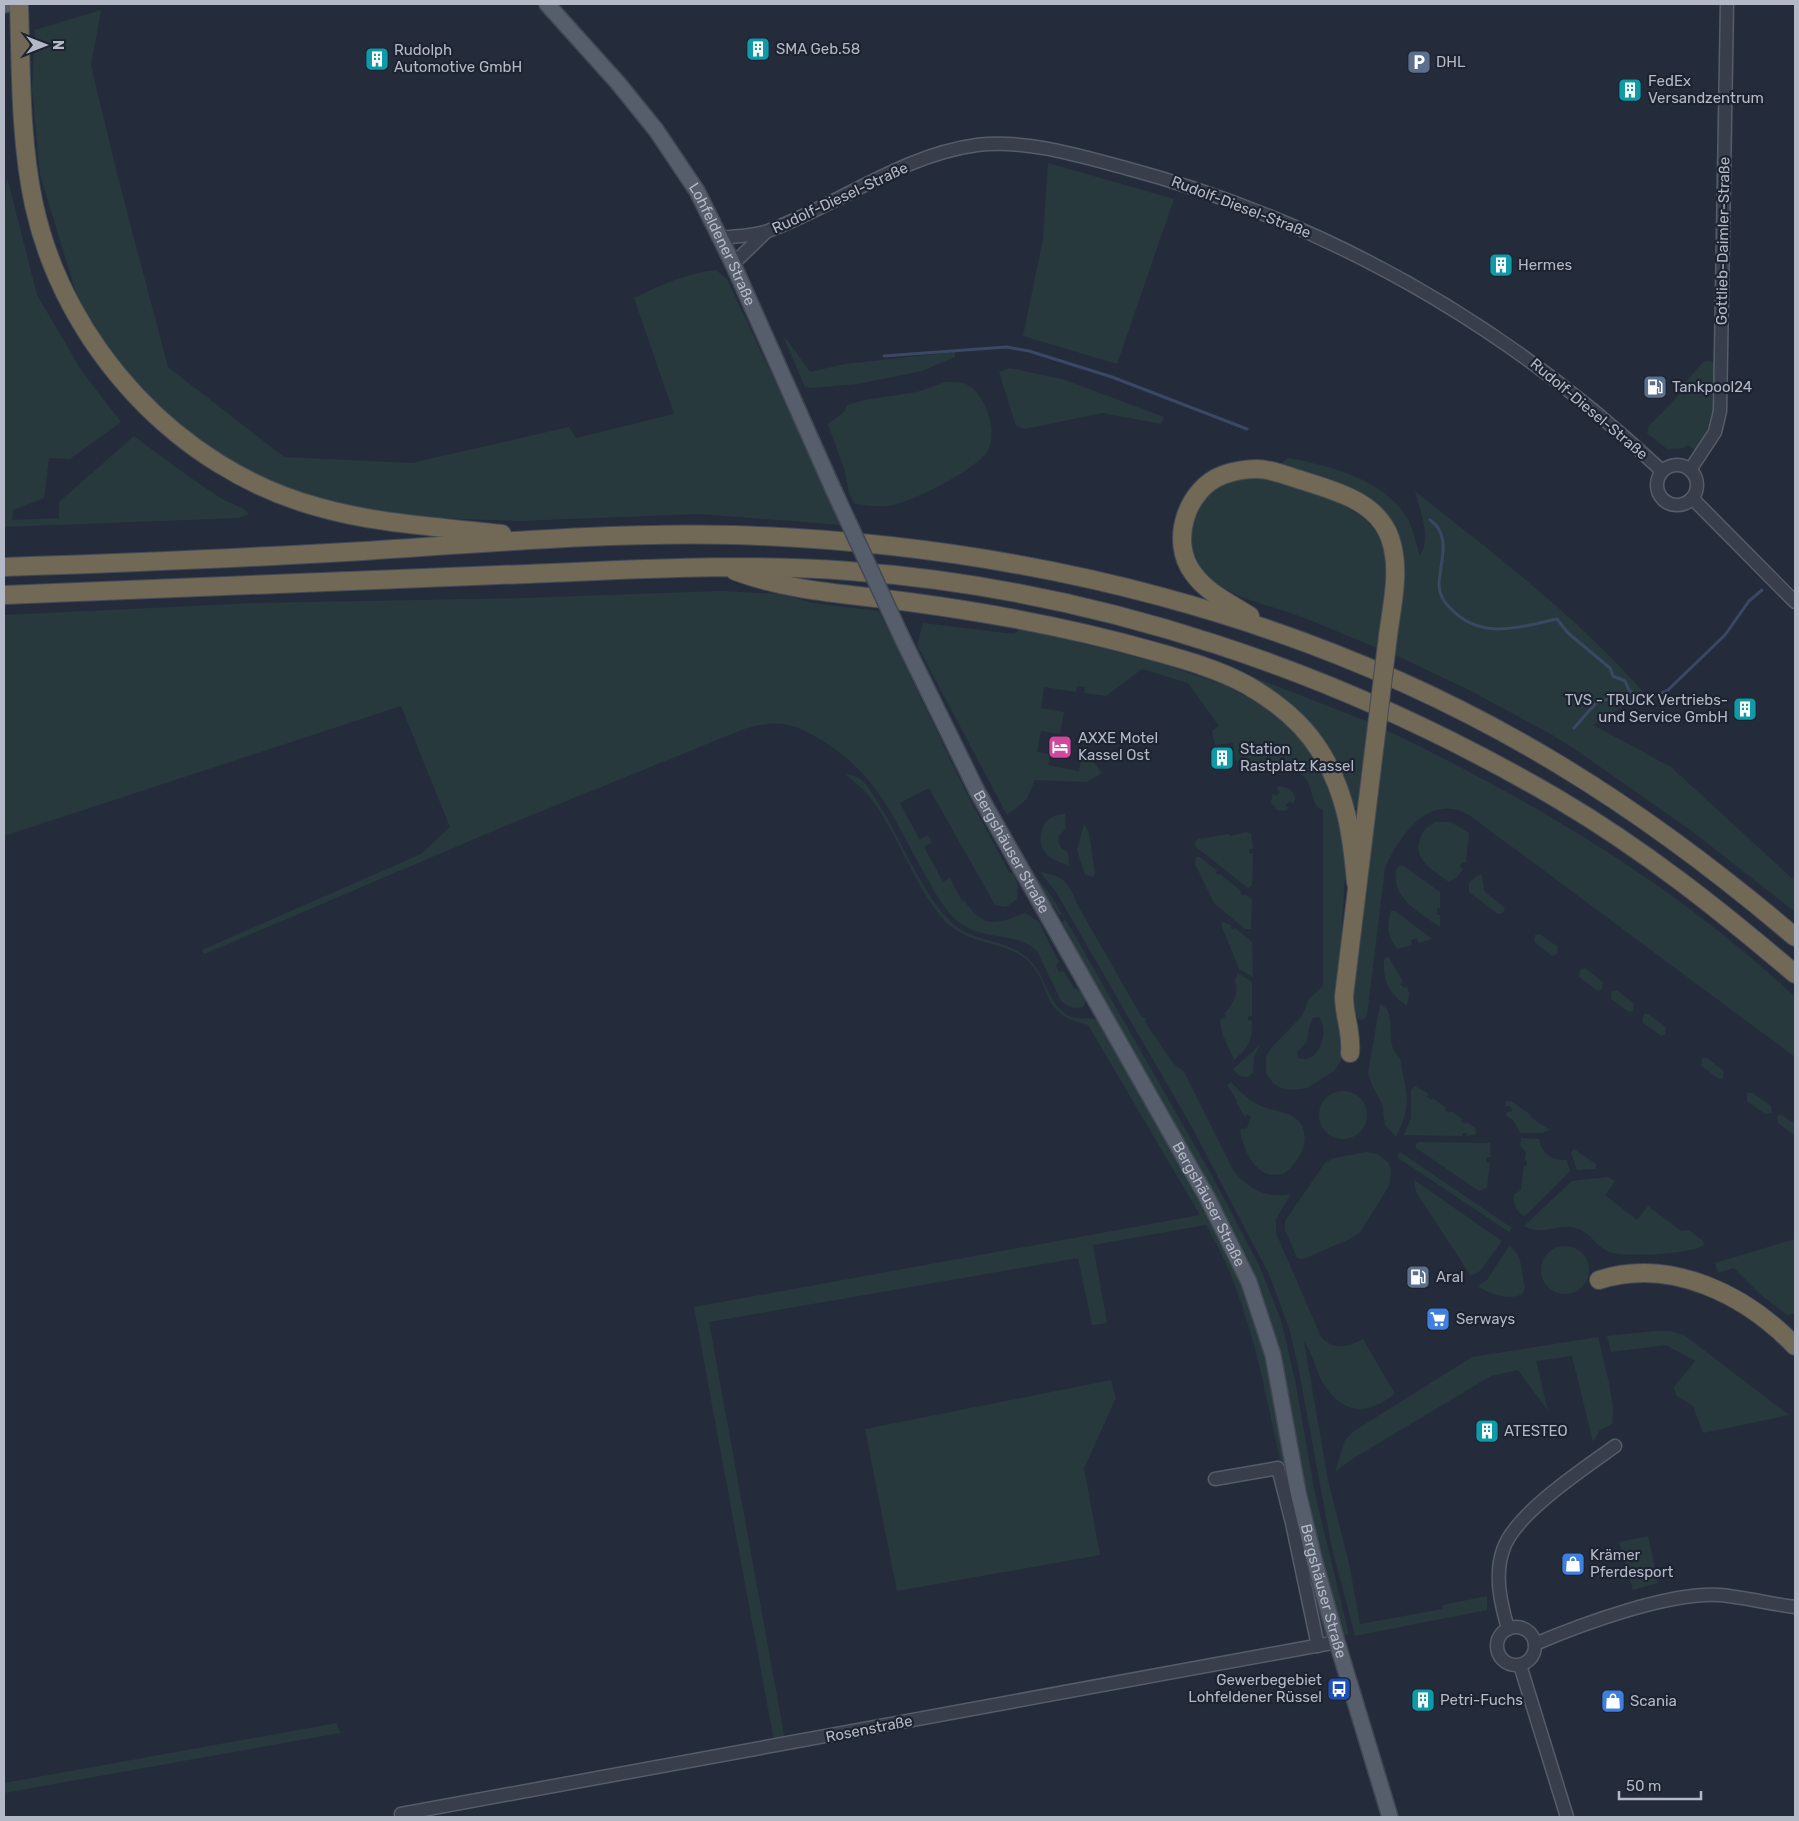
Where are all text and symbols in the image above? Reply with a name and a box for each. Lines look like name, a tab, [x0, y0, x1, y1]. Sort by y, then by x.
north arrow	[20, 20, 70, 70]
building icon: SMA Geb.58	[745, 36, 771, 62]
text: N	[49, 40, 66, 50]
place label: SMA Geb.58	[776, 40, 860, 58]
place label: Rudolph Automotive GmbH	[394, 41, 522, 76]
building icon: Rudolph Automotive GmbH	[364, 46, 390, 72]
parking icon: DHL	[1406, 49, 1432, 75]
place label: DHL	[1436, 53, 1466, 71]
place label: FedEx Versandzentrum	[1648, 72, 1764, 107]
building icon: FedEx Versandzentrum	[1617, 77, 1643, 103]
street label: Gottlieb-Daimler-Straße	[1713, 157, 1733, 325]
street label: Rudolf-Diesel-Straße	[769, 159, 911, 237]
street label: Rudolf-Diesel-Straße	[1169, 172, 1313, 242]
street label: Lohfeldener Straße	[685, 179, 759, 308]
building icon: Hermes	[1488, 252, 1514, 278]
place label: Hermes	[1518, 256, 1573, 274]
street label: Rudolf-Diesel-Straße	[1527, 355, 1651, 463]
fuel station icon: Tankpool24	[1642, 374, 1668, 400]
place label: Tankpool24	[1672, 378, 1752, 396]
place label: TVS - TRUCK Vertriebs- und Service GmbH	[1565, 691, 1728, 726]
building icon: TVS - TRUCK Vertriebs- und Service GmbH	[1732, 696, 1758, 722]
place label: AXXE Motel Kassel Ost	[1078, 729, 1158, 764]
hotel icon: AXXE Motel Kassel Ost	[1047, 734, 1073, 760]
place label: Station Rastplatz Kassel	[1240, 740, 1354, 775]
building icon: Station Rastplatz Kassel	[1209, 745, 1235, 771]
street label: Bergshäuser Straße	[969, 787, 1053, 916]
street label: Bergshäuser Straße	[1169, 1139, 1249, 1270]
fuel station icon: Aral	[1405, 1264, 1431, 1290]
place label: Aral	[1436, 1268, 1464, 1286]
supermarket icon: Serways	[1425, 1306, 1451, 1332]
place label: Serways	[1456, 1310, 1515, 1328]
building icon: ATESTEO	[1474, 1418, 1500, 1444]
place label: ATESTEO	[1504, 1422, 1568, 1440]
street label: Bergshäuser Straße	[1297, 1522, 1350, 1660]
place label: Krämer Pferdesport	[1590, 1546, 1673, 1581]
shop icon: Krämer Pferdesport	[1560, 1551, 1586, 1577]
place label: Gewerbegebiet Lohfeldener Rüssel	[1188, 1671, 1322, 1706]
bus stop icon: Gewerbegebiet Lohfeldener Rüssel	[1326, 1676, 1352, 1702]
building icon: Petri-Fuchs	[1410, 1687, 1436, 1713]
shop icon: Scania	[1600, 1688, 1626, 1714]
place label: Petri-Fuchs	[1440, 1691, 1523, 1709]
place label: Scania	[1630, 1692, 1677, 1710]
street label: Rosenstraße	[824, 1712, 914, 1746]
scale bar	[1619, 1768, 1702, 1800]
text: 50 m	[1626, 1777, 1661, 1795]

